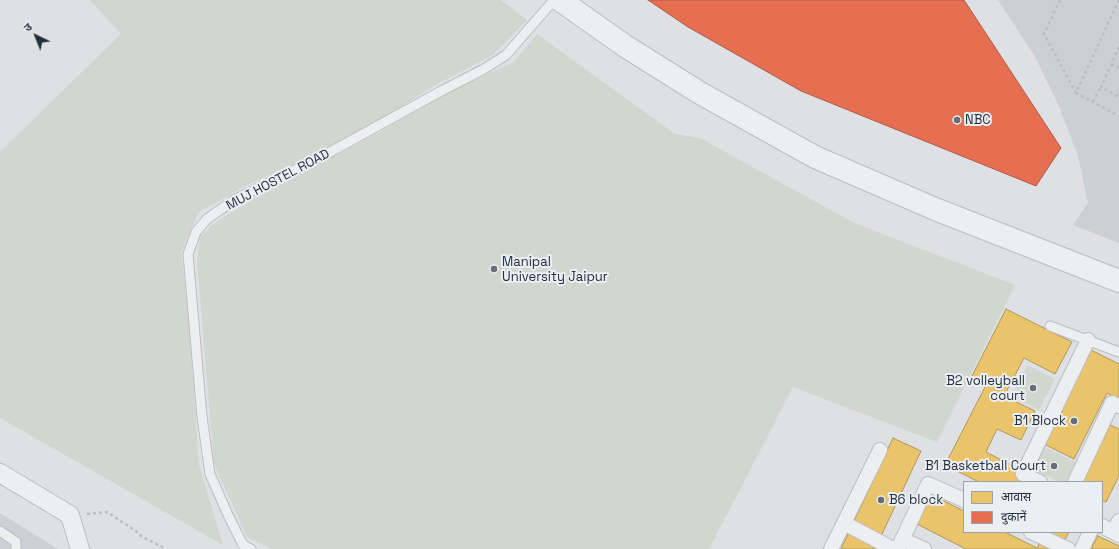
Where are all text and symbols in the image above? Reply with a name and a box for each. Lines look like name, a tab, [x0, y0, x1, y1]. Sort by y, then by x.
north arrow	[16, 16, 56, 56]
text: उ	[21, 20, 35, 35]
place label: NBC	[965, 112, 991, 128]
marker: NBC	[952, 115, 962, 125]
street label: MUJ HOSTEL ROAD	[224, 146, 332, 214]
place label: Manipal University Jaipur	[502, 254, 608, 285]
marker: Manipal University Jaipur	[489, 264, 499, 274]
place label: B2 volleyball court	[946, 373, 1025, 404]
marker: B2 volleyball court	[1028, 383, 1038, 393]
place label: B1 Block	[1014, 413, 1066, 429]
marker: B1 Block	[1069, 416, 1079, 426]
place label: B1 Basketball Court	[925, 458, 1046, 474]
marker: B1 Basketball Court	[1049, 461, 1059, 471]
legend	[963, 481, 1103, 533]
text: आवास	[1001, 489, 1031, 505]
place label: B6 block	[889, 492, 943, 508]
marker: B6 block	[876, 495, 886, 505]
text: दुकानें	[1001, 509, 1026, 525]

